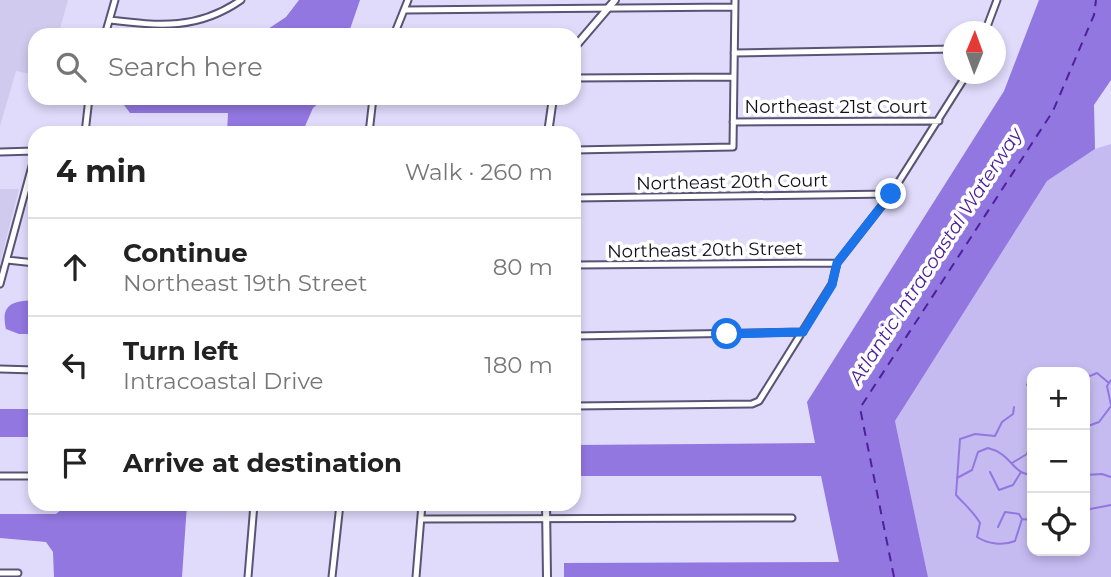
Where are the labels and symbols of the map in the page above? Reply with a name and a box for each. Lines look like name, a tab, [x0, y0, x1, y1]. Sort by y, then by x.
north arrow	[943, 21, 1006, 84]
street label: Northeast 21st Court	[745, 96, 927, 118]
water label: Atlantic Intracoastal Waterway	[843, 122, 1028, 390]
street label: Northeast 20th Court	[636, 169, 828, 195]
route end	[875, 178, 906, 209]
street label: Northeast 20th Street	[607, 237, 803, 263]
route start	[711, 318, 742, 349]

